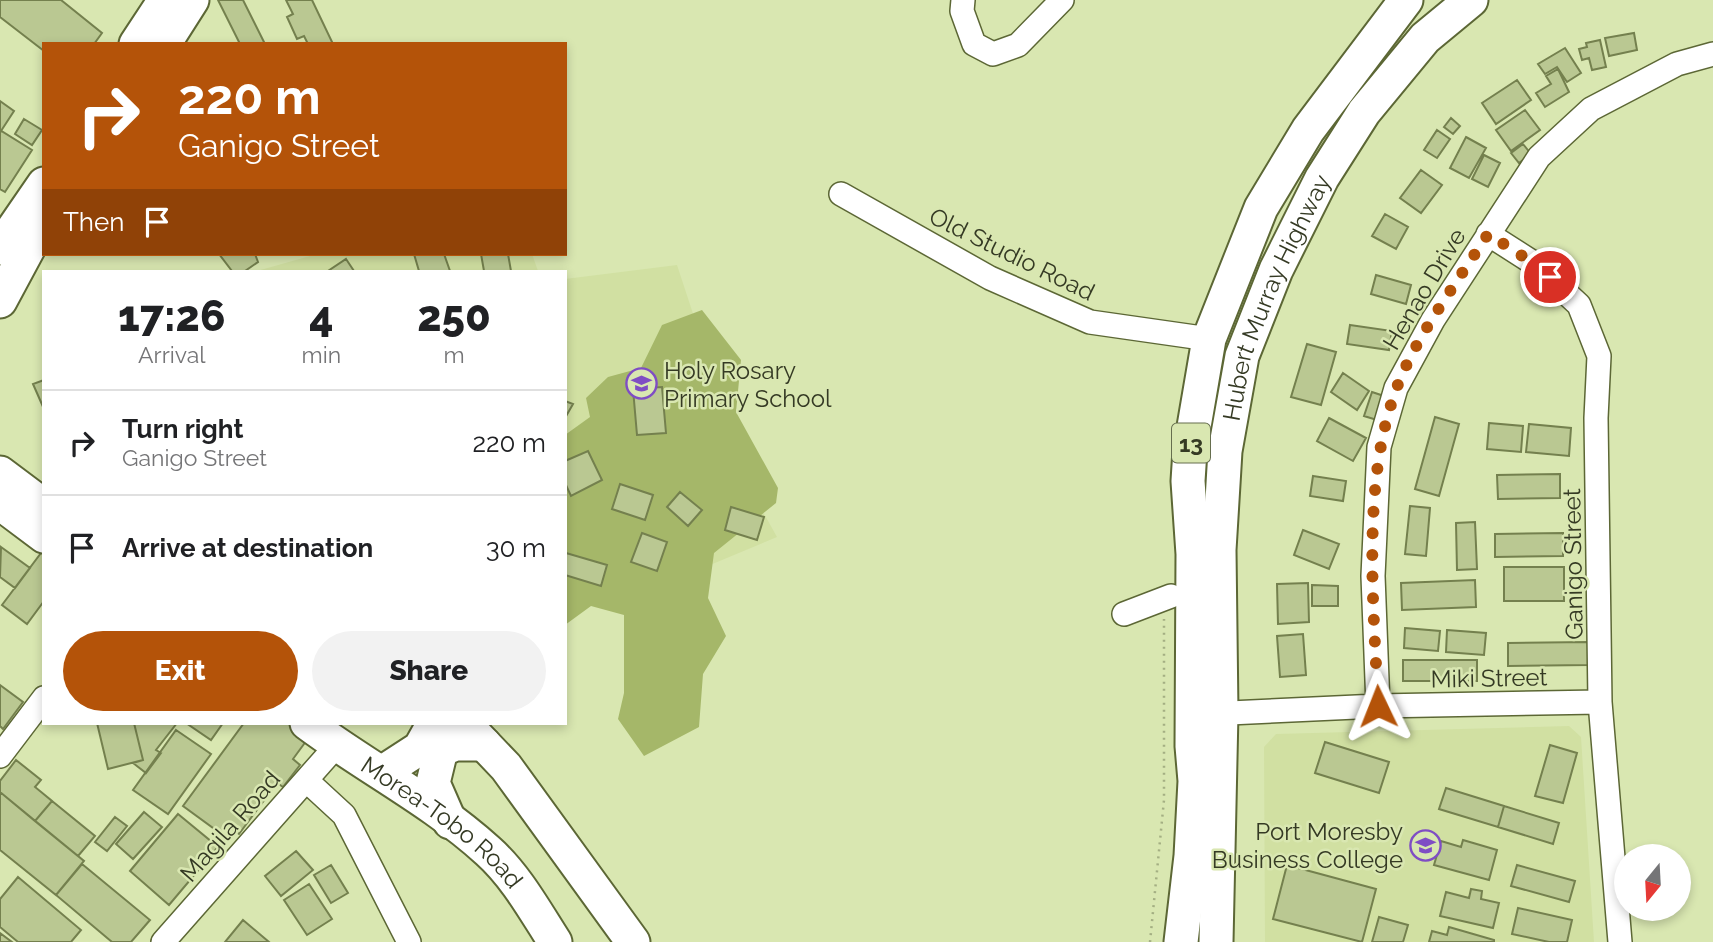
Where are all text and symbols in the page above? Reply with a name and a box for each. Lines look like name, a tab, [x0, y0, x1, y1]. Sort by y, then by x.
text: 220 m	[178, 68, 321, 125]
icon: right	[63, 70, 154, 161]
text: Ganigo Street	[178, 127, 380, 164]
street label: Hubert Murray Highway	[1216, 169, 1336, 423]
street label: Old Studio Road	[925, 201, 1099, 307]
icon: arrive	[138, 203, 176, 241]
text: Then	[63, 207, 124, 237]
street label: Henao Drive	[1376, 223, 1472, 355]
pin	[1520, 247, 1580, 307]
icon: arrive	[1531, 258, 1569, 296]
text: 17:26	[118, 292, 225, 341]
text: 4	[309, 292, 334, 341]
text: 250	[417, 292, 491, 341]
text: Arrival	[138, 341, 206, 368]
text: min	[302, 341, 341, 368]
text: m	[443, 341, 465, 368]
place label: Holy Rosary Primary School	[664, 356, 832, 413]
school or university icon: Holy Rosary Primary School	[624, 367, 658, 401]
text: Turn right	[122, 414, 243, 444]
icon: right	[63, 424, 101, 462]
road number: 13	[1172, 424, 1210, 462]
text: 220 m	[472, 428, 546, 458]
text: Ganigo Street	[122, 444, 267, 471]
street label: Ganigo Street	[1557, 488, 1589, 640]
icon: arrive	[63, 529, 101, 567]
text: Arrive at destination	[122, 533, 373, 563]
text: 30 m	[486, 533, 546, 563]
button: Exit	[63, 631, 298, 711]
button: Share	[312, 631, 546, 711]
street label: Miki Street	[1430, 662, 1548, 694]
position arrow	[1341, 669, 1415, 743]
street label: Morea-Tobo Road	[356, 750, 529, 894]
street label: Magila Road	[174, 765, 286, 887]
place label: Port Moresby Business College	[1212, 817, 1403, 874]
school or university icon: Port Moresby Business College	[1409, 828, 1443, 862]
north arrow	[1614, 844, 1690, 920]
map controls	[1614, 844, 1691, 921]

